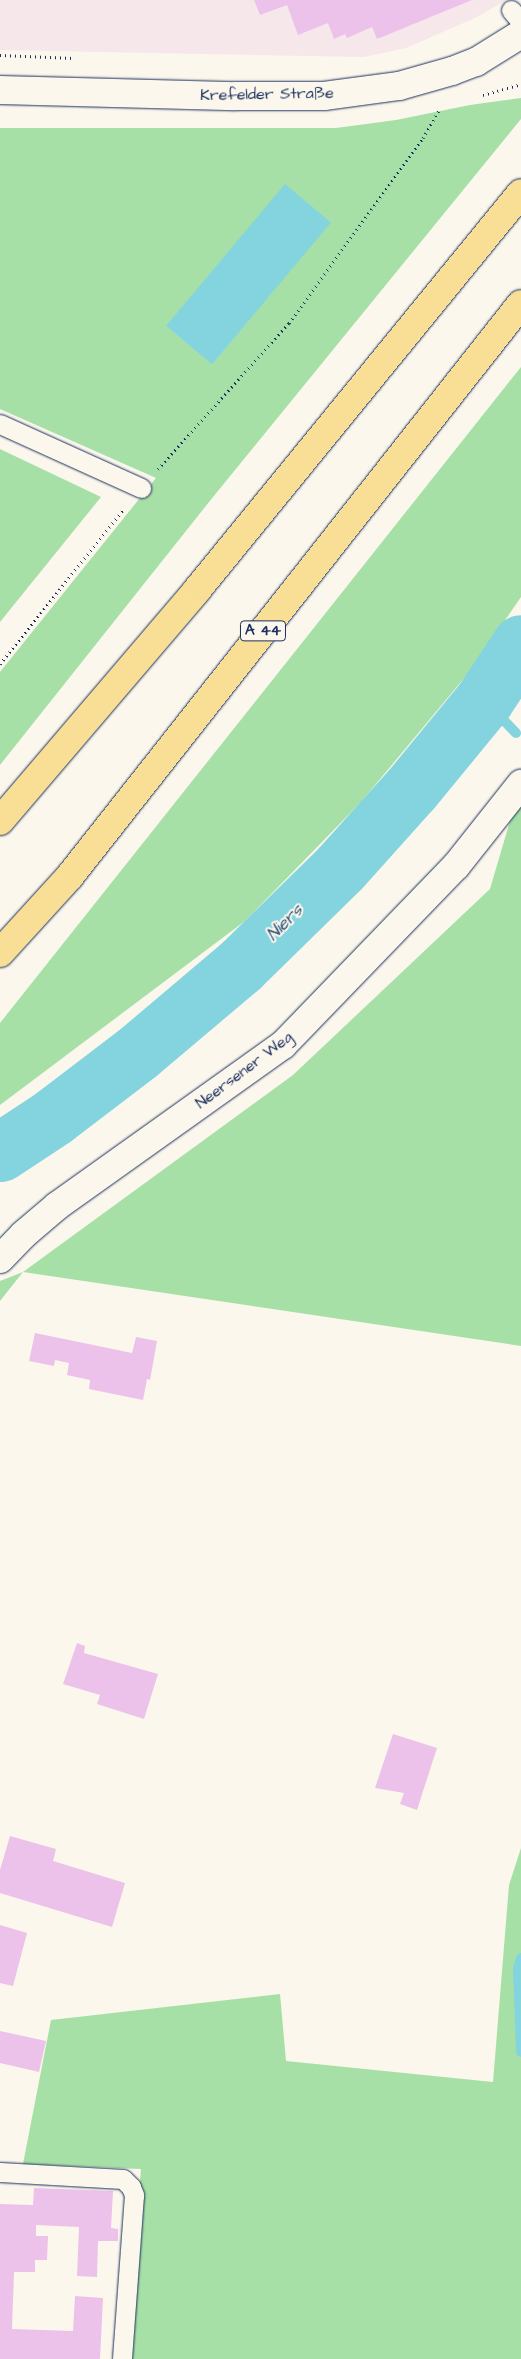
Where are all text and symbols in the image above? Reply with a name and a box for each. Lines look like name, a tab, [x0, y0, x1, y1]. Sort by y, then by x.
street label: Krefelder Straße	[200, 83, 334, 105]
road number: A 44	[239, 618, 287, 644]
water label: Niers	[262, 900, 308, 946]
street label: Neersener Weg	[192, 1027, 296, 1113]

